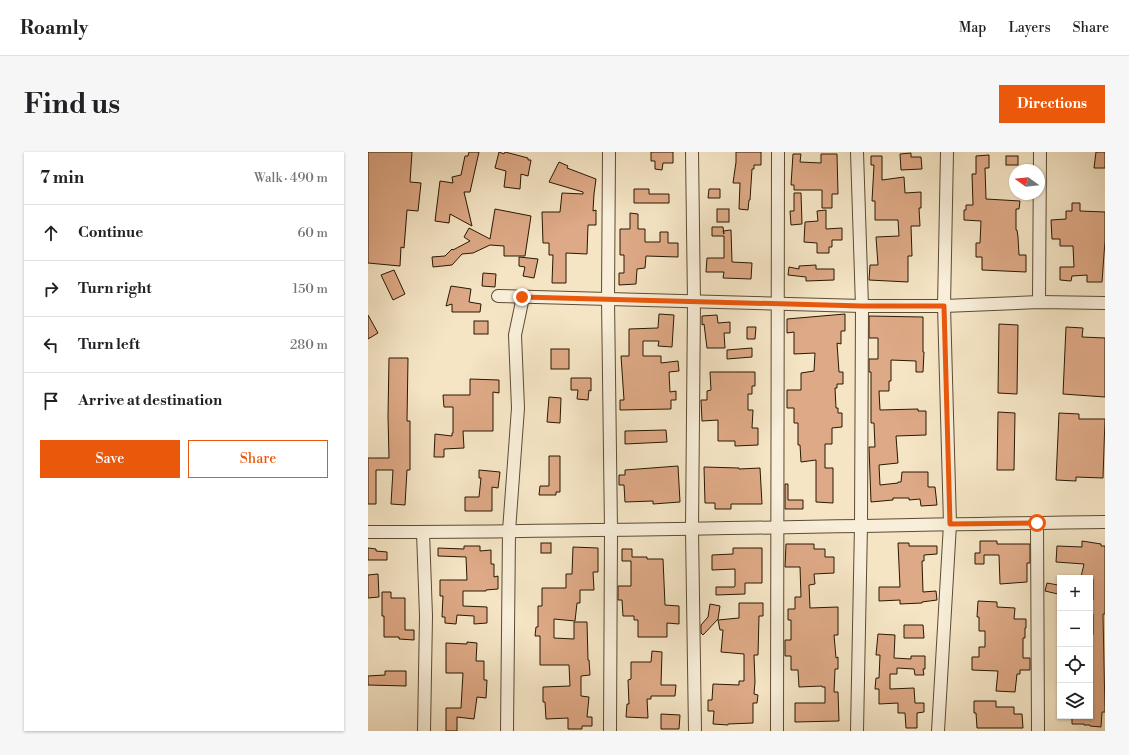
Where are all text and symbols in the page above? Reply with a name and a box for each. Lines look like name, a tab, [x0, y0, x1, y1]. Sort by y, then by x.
text: Roamly	[20, 16, 88, 40]
text: Map	[959, 19, 986, 37]
text: Layers	[1008, 19, 1051, 37]
text: Share	[1073, 19, 1109, 37]
button: Directions	[999, 85, 1105, 123]
text: Find us	[24, 87, 120, 122]
north arrow	[1009, 164, 1045, 200]
text: 7 min	[40, 167, 84, 189]
text: Walk · 490 m	[254, 170, 328, 186]
icon: ahead	[40, 222, 62, 244]
text: Continue	[78, 223, 143, 242]
text: 60 m	[297, 225, 328, 241]
icon: right	[40, 278, 62, 300]
text: Turn right	[78, 279, 152, 298]
text: 150 m	[293, 281, 328, 297]
route end	[513, 288, 531, 306]
icon: left	[40, 334, 62, 356]
text: Turn left	[78, 335, 140, 354]
text: 280 m	[290, 337, 328, 353]
icon: arrive	[40, 390, 62, 412]
text: Arrive at destination	[78, 391, 222, 410]
button: Save	[40, 440, 180, 478]
button: Share	[188, 440, 328, 478]
route start	[1028, 514, 1046, 532]
map controls	[1057, 575, 1093, 719]
button: +	[1057, 575, 1093, 611]
button: −	[1057, 611, 1093, 647]
button: locate	[1057, 647, 1093, 683]
button: layers	[1057, 683, 1093, 719]

